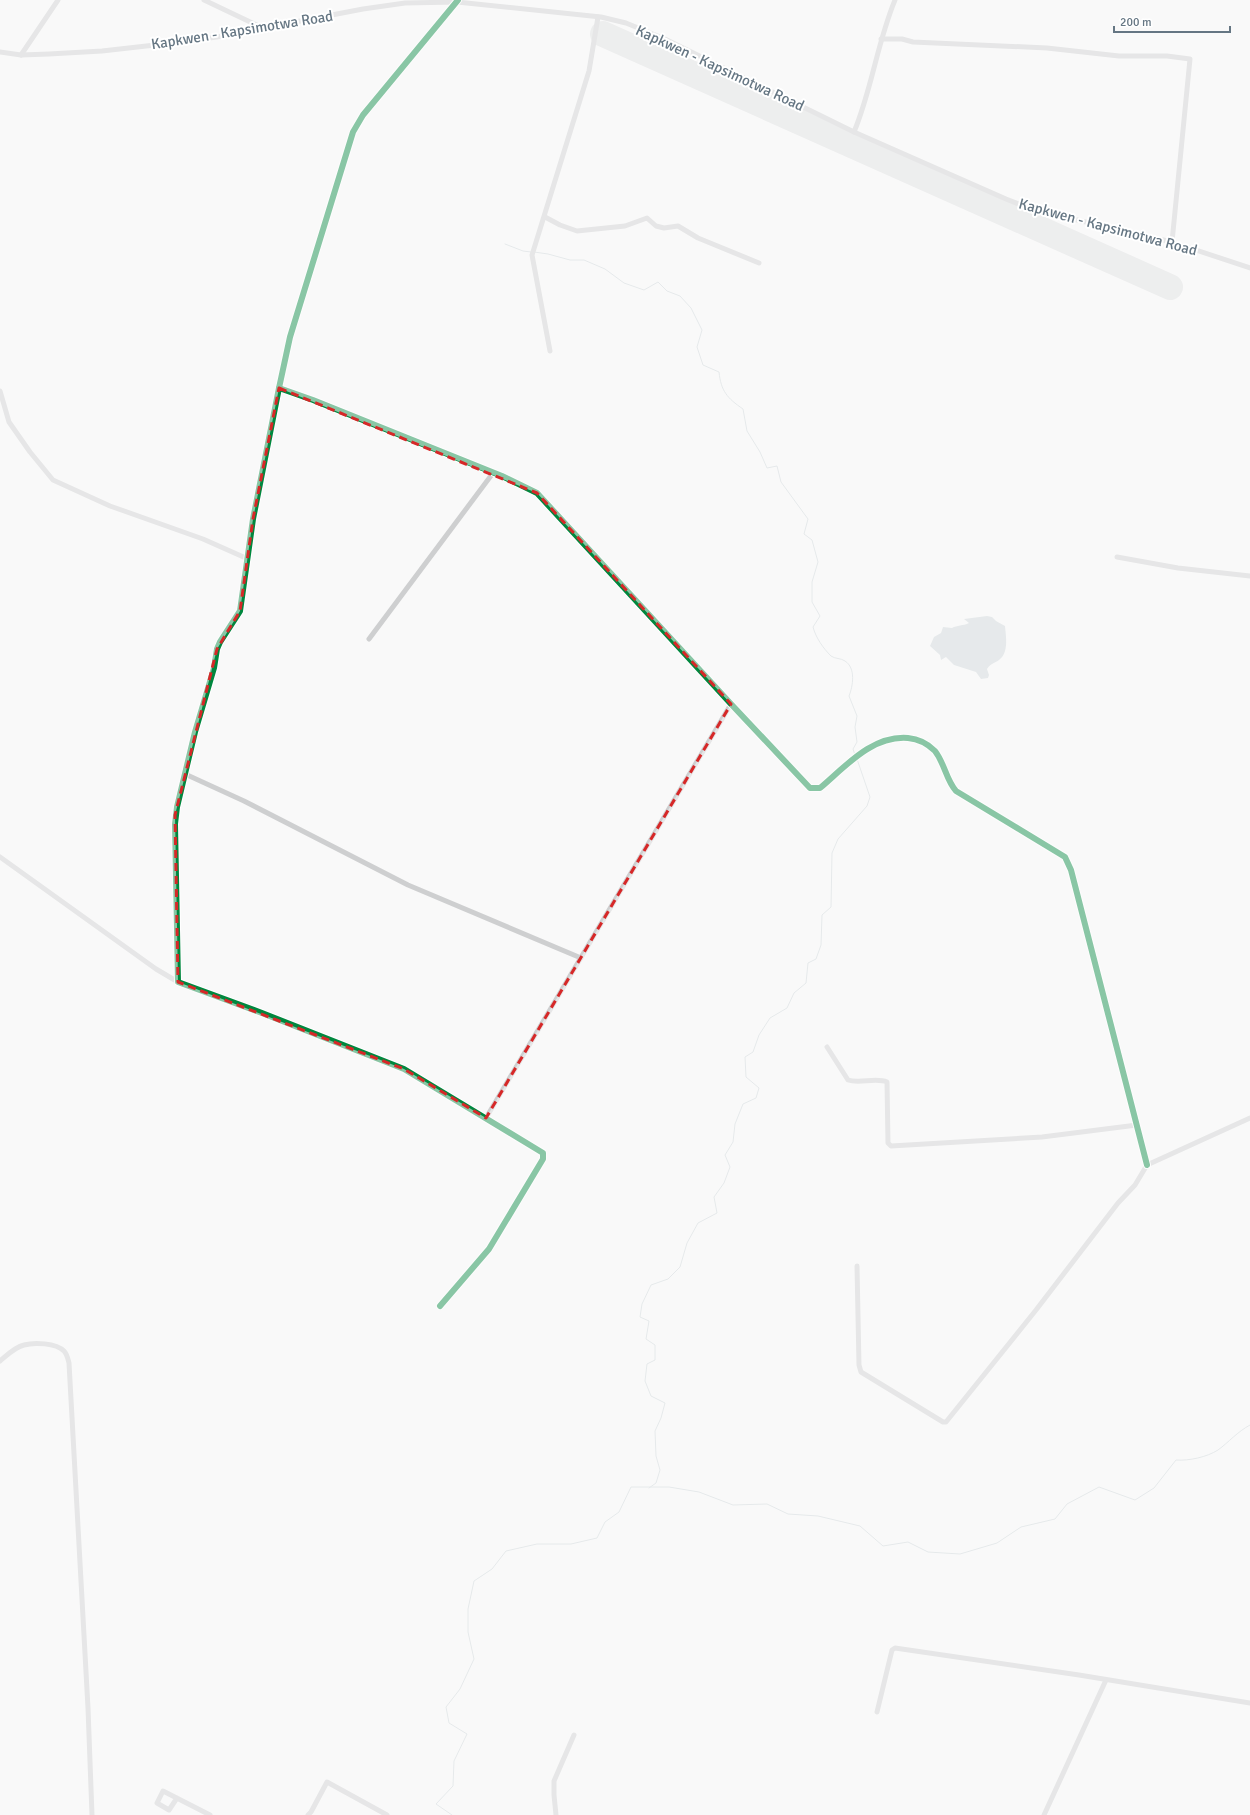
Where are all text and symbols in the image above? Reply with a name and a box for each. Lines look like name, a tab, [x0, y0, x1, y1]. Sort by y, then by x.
street label: Kapkwen - Kapsimotwa Road	[150, 7, 334, 53]
scale bar	[1114, 8, 1230, 34]
text: 200 m	[1120, 15, 1152, 30]
street label: Kapkwen - Kapsimotwa Road	[633, 21, 807, 115]
street label: Kapkwen - Kapsimotwa Road	[1017, 194, 1199, 260]

